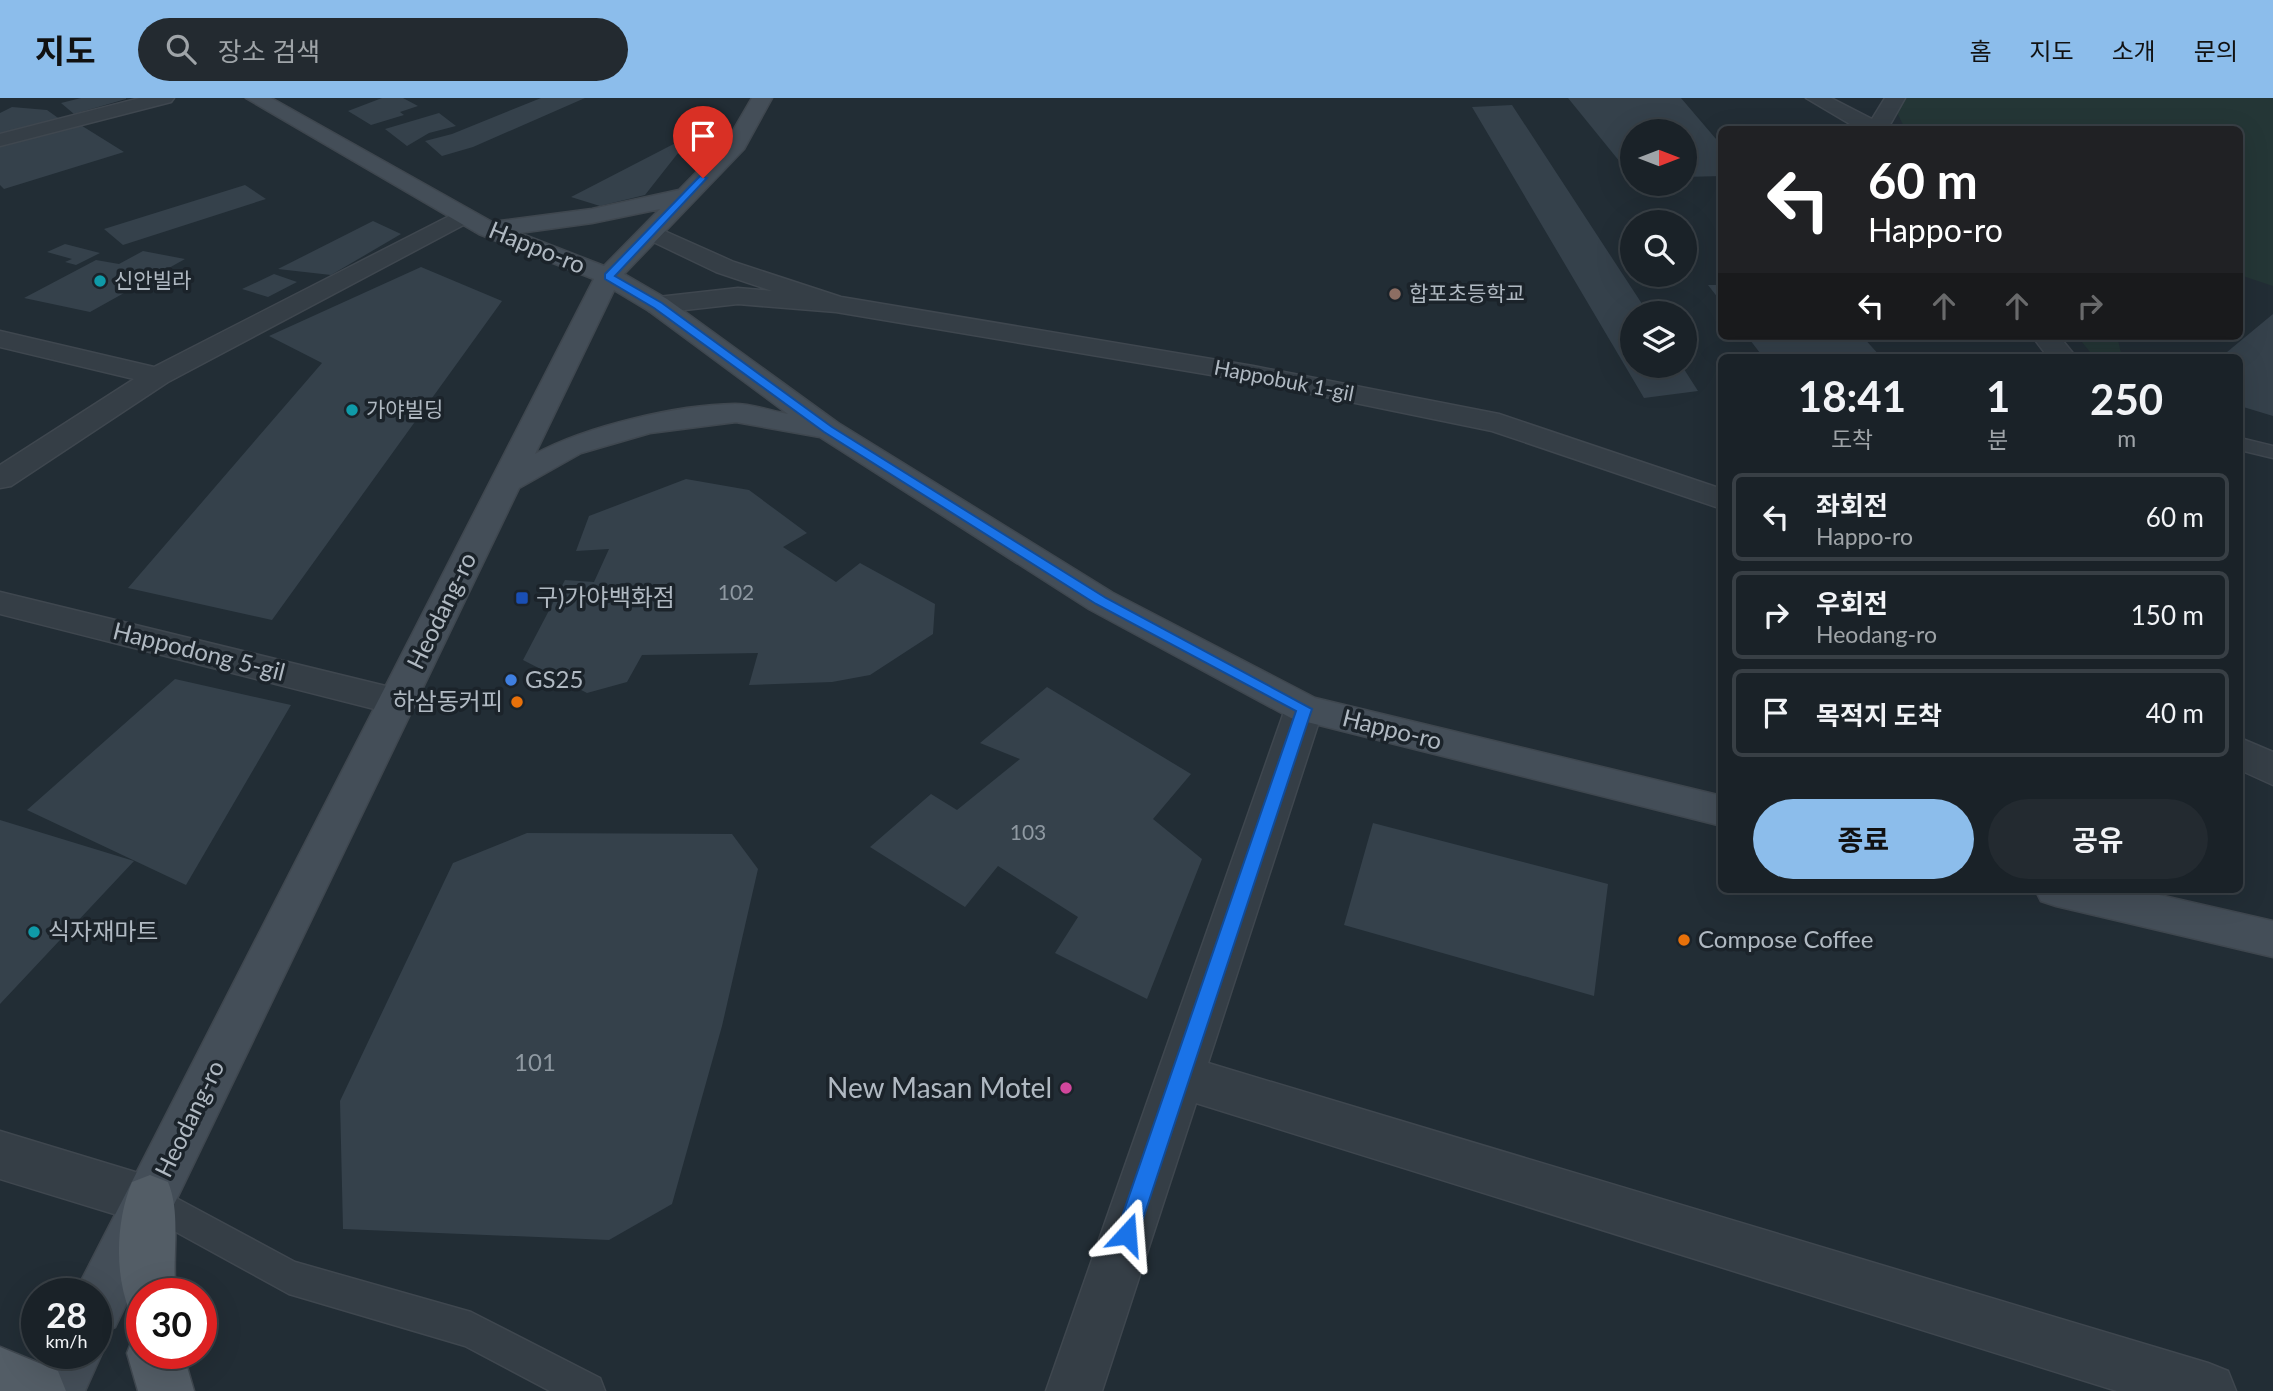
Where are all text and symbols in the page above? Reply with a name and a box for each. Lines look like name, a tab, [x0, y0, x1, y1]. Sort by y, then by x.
search box	[138, 18, 628, 81]
text: 지도	[35, 30, 96, 70]
icon: search	[162, 30, 200, 68]
text: 장소 검색	[218, 35, 320, 67]
text: 홈	[1969, 36, 1991, 65]
text: 지도	[2029, 36, 2074, 65]
text: 소개	[2112, 36, 2156, 65]
text: 문의	[2194, 36, 2238, 65]
pin	[673, 106, 733, 178]
icon: arrive	[684, 117, 722, 155]
north arrow	[1620, 119, 1698, 196]
map controls	[1620, 119, 1697, 378]
text: 60 m	[1868, 151, 1978, 209]
icon: left	[1753, 154, 1844, 245]
button: search	[1620, 210, 1697, 287]
text: Happo-ro	[1868, 210, 2003, 249]
street label: Happo-ro	[485, 214, 590, 279]
place label: 신안빌라	[114, 267, 191, 292]
marker: 신안빌라	[92, 273, 108, 289]
place label: 합포초등학교	[1409, 280, 1525, 305]
marker: 합포초등학교	[1387, 286, 1403, 302]
icon: left	[1852, 287, 1890, 325]
icon: ahead	[1925, 287, 1963, 325]
icon: ahead	[1998, 287, 2036, 325]
icon: right	[2071, 287, 2109, 325]
button: layers	[1620, 301, 1697, 378]
street label: Happobuk 1-gil	[1212, 354, 1356, 405]
text: 18:41	[1798, 371, 1906, 421]
text: 1	[1986, 371, 2010, 421]
text: 250	[2090, 374, 2163, 424]
place label: 가야빌딩	[366, 396, 443, 421]
marker: 가야빌딩	[344, 402, 360, 418]
text: m	[2117, 424, 2136, 452]
text: 도착	[1831, 425, 1873, 453]
text: 분	[1987, 425, 2009, 453]
text: 좌회전	[1816, 489, 1888, 521]
icon: left	[1757, 498, 1795, 536]
text: 60 m	[2146, 501, 2204, 533]
text: Happo-ro	[1816, 522, 1913, 550]
street label: Heodang-ro	[400, 547, 481, 673]
house number: 102	[718, 579, 754, 604]
place label: 구)가야백화점	[536, 582, 675, 611]
text: 우회전	[1816, 587, 1888, 619]
marker: 구)가야백화점	[514, 590, 530, 606]
icon: right	[1757, 596, 1795, 634]
text: 150 m	[2131, 599, 2204, 631]
street label: Happodong 5-gil	[110, 615, 288, 686]
text: Heodang-ro	[1816, 620, 1937, 648]
place label: GS25	[525, 664, 583, 693]
marker: GS25	[503, 672, 519, 688]
place label: 하삼동커피	[393, 686, 503, 715]
marker: 하삼동커피	[509, 694, 525, 710]
icon: arrive	[1757, 694, 1795, 732]
text: 40 m	[2146, 697, 2204, 729]
text: 목적지 도착	[1816, 699, 1942, 731]
street label: Happo-ro	[1340, 702, 1445, 755]
button: 종료	[1753, 799, 1974, 879]
button: 공유	[1988, 799, 2208, 879]
house number: 103	[1010, 819, 1046, 844]
place label: 식자재마트	[48, 916, 158, 945]
marker: 식자재마트	[26, 924, 42, 940]
place label: Compose Coffee	[1698, 924, 1873, 953]
marker: Compose Coffee	[1676, 932, 1692, 948]
house number: 101	[514, 1047, 556, 1076]
street label: Heodang-ro	[148, 1055, 229, 1181]
place label: New Masan Motel	[827, 1070, 1052, 1104]
marker: New Masan Motel	[1058, 1080, 1074, 1096]
position arrow	[1090, 1197, 1164, 1271]
speed limit sign: 30	[126, 1278, 217, 1369]
text: 28	[46, 1293, 87, 1335]
text: km/h	[45, 1330, 88, 1352]

